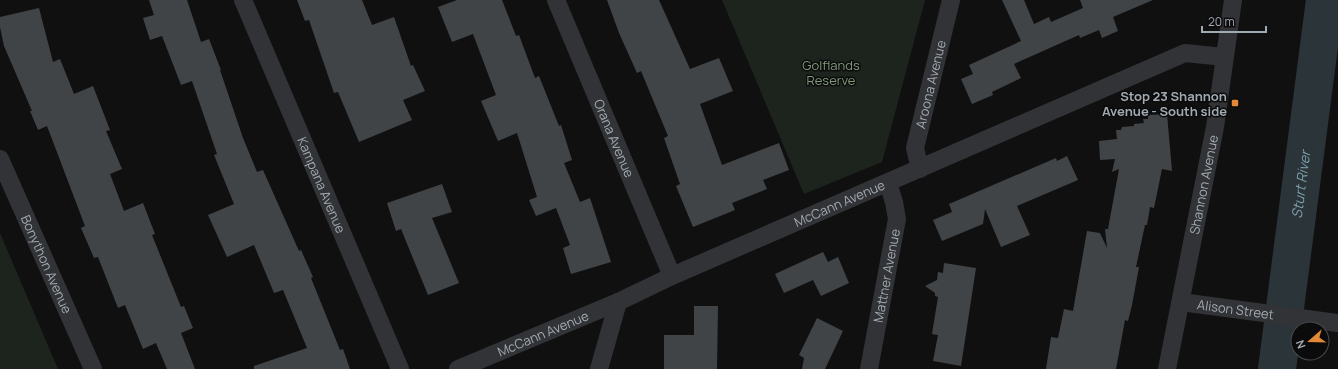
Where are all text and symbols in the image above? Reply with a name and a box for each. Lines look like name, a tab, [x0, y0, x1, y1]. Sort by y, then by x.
scale bar	[1202, 8, 1266, 34]
text: 20 m	[1208, 13, 1235, 30]
street label: Aroona Avenue	[911, 38, 950, 130]
park label: Golflands Reserve	[802, 56, 860, 89]
place label: Stop 23 Shannon Avenue - South side	[1102, 87, 1227, 120]
street label: Orana Avenue	[590, 96, 639, 180]
marker: Stop 23 Shannon Avenue - South side	[1230, 98, 1240, 108]
street label: Shannon Avenue	[1185, 133, 1222, 236]
street label: Kampana Avenue	[293, 134, 350, 236]
water label: Sturt River	[1287, 147, 1315, 220]
street label: McCann Avenue	[791, 175, 888, 231]
street label: Bonython Avenue	[17, 212, 76, 317]
street label: Mattner Avenue	[869, 227, 904, 324]
street label: Alison Street	[1196, 295, 1275, 323]
street label: McCann Avenue	[494, 306, 592, 361]
north arrow	[1290, 321, 1330, 361]
text: N	[1292, 338, 1309, 351]

